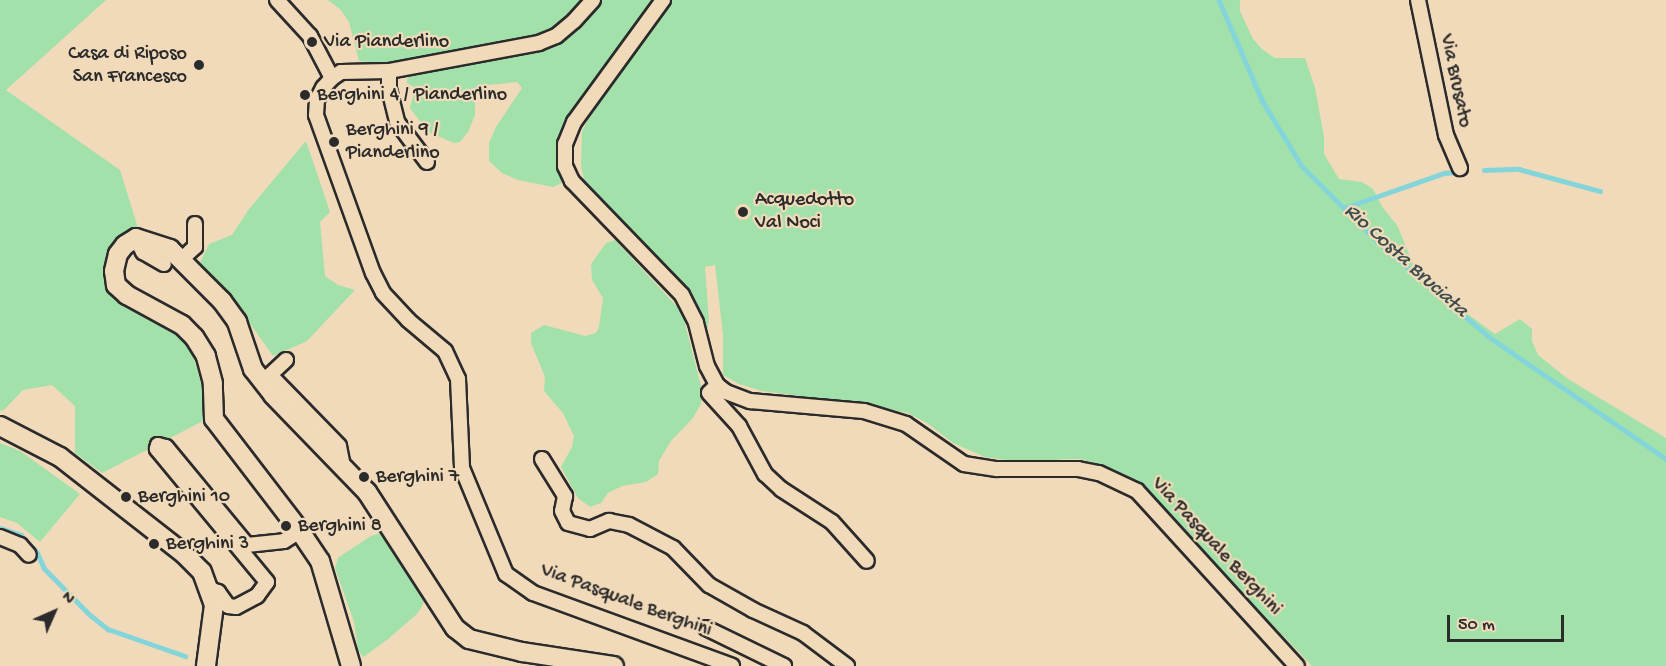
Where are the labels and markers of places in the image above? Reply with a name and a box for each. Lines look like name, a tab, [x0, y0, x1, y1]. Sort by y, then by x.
place label: Via Pianderlino	[324, 30, 449, 54]
marker: Via Pianderlino	[305, 35, 319, 49]
place label: Casa di Riposo San Francesco	[68, 42, 187, 89]
marker: Casa di Riposo San Francesco	[192, 58, 206, 72]
place label: Berghini 4 / Pianderlino	[317, 83, 507, 107]
marker: Berghini 4 / Pianderlino	[298, 88, 312, 102]
place label: Berghini 9 / Pianderlino	[346, 118, 440, 165]
marker: Berghini 9 / Pianderlino	[327, 135, 341, 149]
place label: Acquedotto Val Noci	[755, 189, 854, 236]
marker: Acquedotto Val Noci	[736, 205, 750, 219]
place label: Berghini 7	[376, 465, 459, 489]
marker: Berghini 7	[357, 470, 371, 484]
place label: Berghini 10	[138, 485, 230, 509]
marker: Berghini 10	[119, 490, 133, 504]
place label: Berghini 8	[298, 514, 382, 538]
marker: Berghini 8	[279, 519, 293, 533]
place label: Berghini 3	[166, 532, 249, 556]
marker: Berghini 3	[147, 537, 161, 551]

